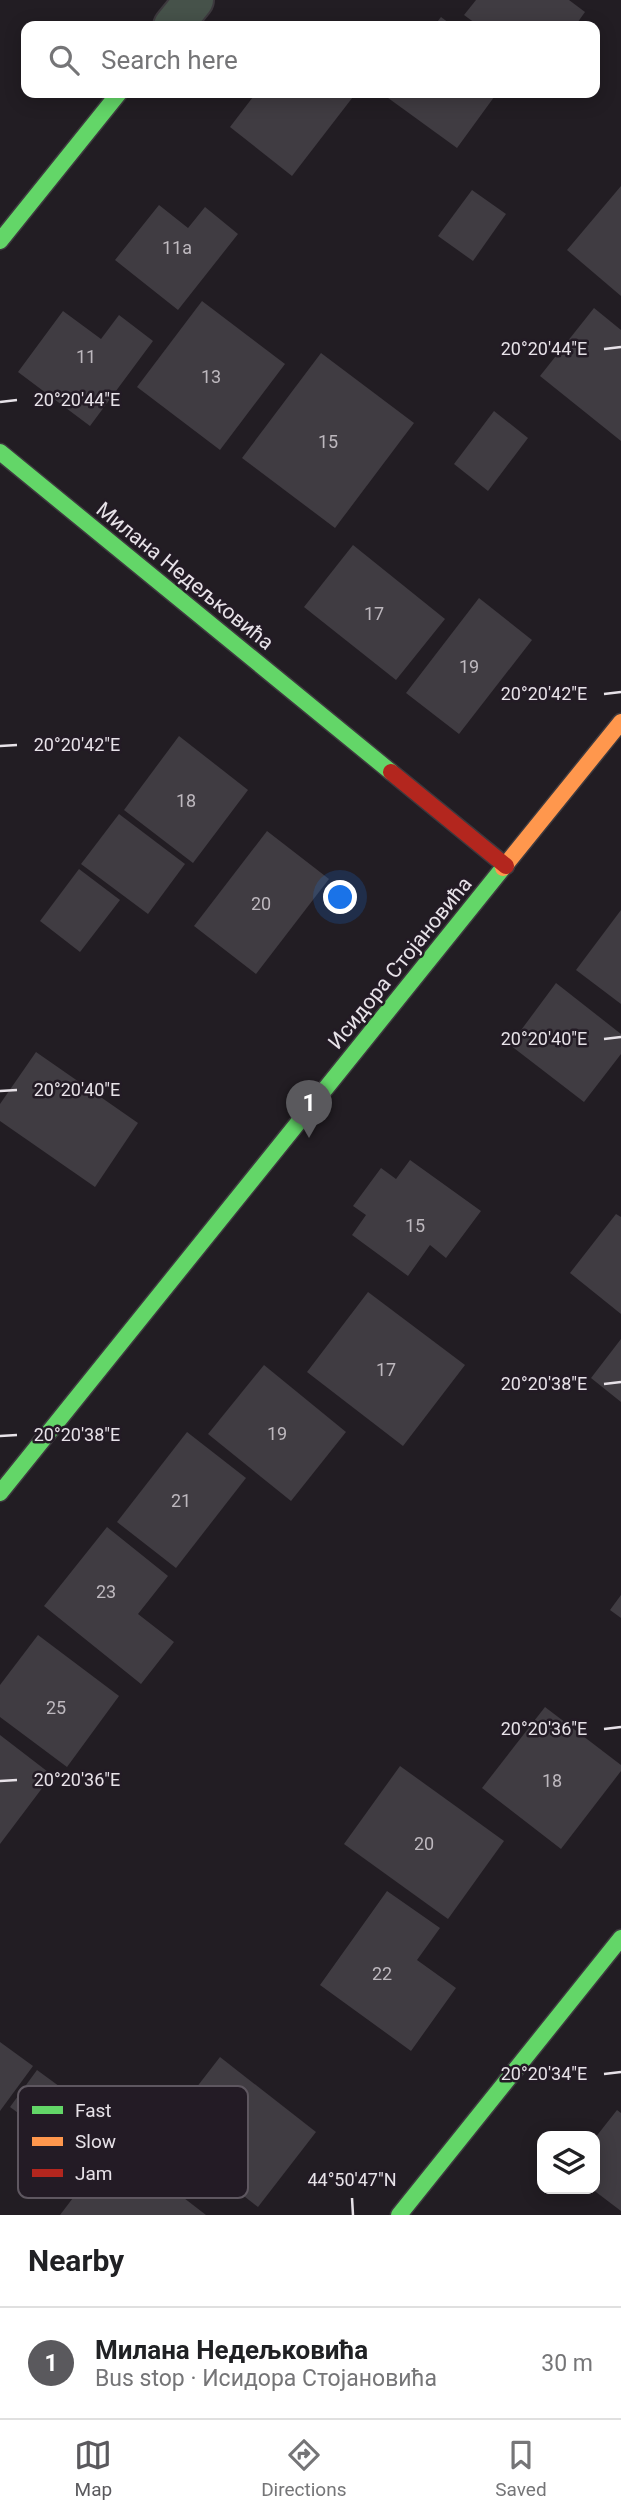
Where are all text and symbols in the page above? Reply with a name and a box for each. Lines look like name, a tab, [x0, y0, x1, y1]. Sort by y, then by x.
search box	[21, 21, 600, 98]
icon: search	[45, 41, 83, 79]
text: Search here	[101, 45, 238, 75]
house number: 11a	[162, 237, 192, 258]
text: 20°20'44"E	[501, 338, 587, 359]
house number: 11	[76, 346, 96, 367]
house number: 13	[201, 366, 221, 387]
text: 20°20'44"E	[34, 389, 120, 410]
house number: 15	[318, 431, 338, 452]
street label: Милана Недељковића	[92, 497, 278, 655]
house number: 17	[364, 603, 384, 624]
house number: 19	[459, 656, 479, 677]
text: 20°20'42"E	[501, 683, 587, 704]
text: 20°20'42"E	[34, 734, 120, 755]
house number: 18	[176, 790, 196, 811]
street label: Исидора Стојановића	[323, 872, 477, 1054]
your location	[323, 880, 357, 914]
house number: 20	[251, 893, 271, 914]
text: 20°20'40"E	[501, 1028, 587, 1049]
text: 20°20'40"E	[34, 1079, 120, 1100]
pin: 1	[286, 1080, 332, 1138]
house number: 15	[405, 1215, 425, 1236]
house number: 17	[376, 1359, 396, 1380]
text: 20°20'38"E	[501, 1373, 587, 1394]
house number: 19	[267, 1423, 287, 1444]
text: 20°20'38"E	[34, 1424, 120, 1445]
house number: 21	[171, 1490, 191, 1511]
house number: 23	[96, 1581, 116, 1602]
house number: 25	[46, 1697, 66, 1718]
text: 20°20'36"E	[501, 1718, 587, 1739]
text: 20°20'36"E	[34, 1769, 120, 1790]
house number: 18	[542, 1770, 562, 1791]
house number: 20	[414, 1833, 434, 1854]
house number: 22	[372, 1963, 392, 1984]
text: 20°20'34"E	[501, 2063, 587, 2084]
legend	[18, 2086, 248, 2198]
text: Fast	[75, 2099, 112, 2122]
text: Slow	[75, 2130, 116, 2153]
map controls	[537, 2131, 600, 2194]
button: layers	[537, 2131, 600, 2194]
text: Jam	[75, 2162, 112, 2185]
text: 44°50'47"N	[307, 2169, 397, 2190]
text: Nearby	[28, 2243, 124, 2278]
text: Милана Недељковића	[95, 2335, 368, 2365]
text: 1	[44, 2350, 58, 2377]
text: 30 m	[541, 2350, 593, 2377]
text: Bus stop · Исидора Стојановића	[95, 2365, 437, 2392]
tab: Map	[74, 2436, 112, 2501]
tab: Directions	[261, 2436, 346, 2501]
tab: Saved	[495, 2436, 547, 2501]

